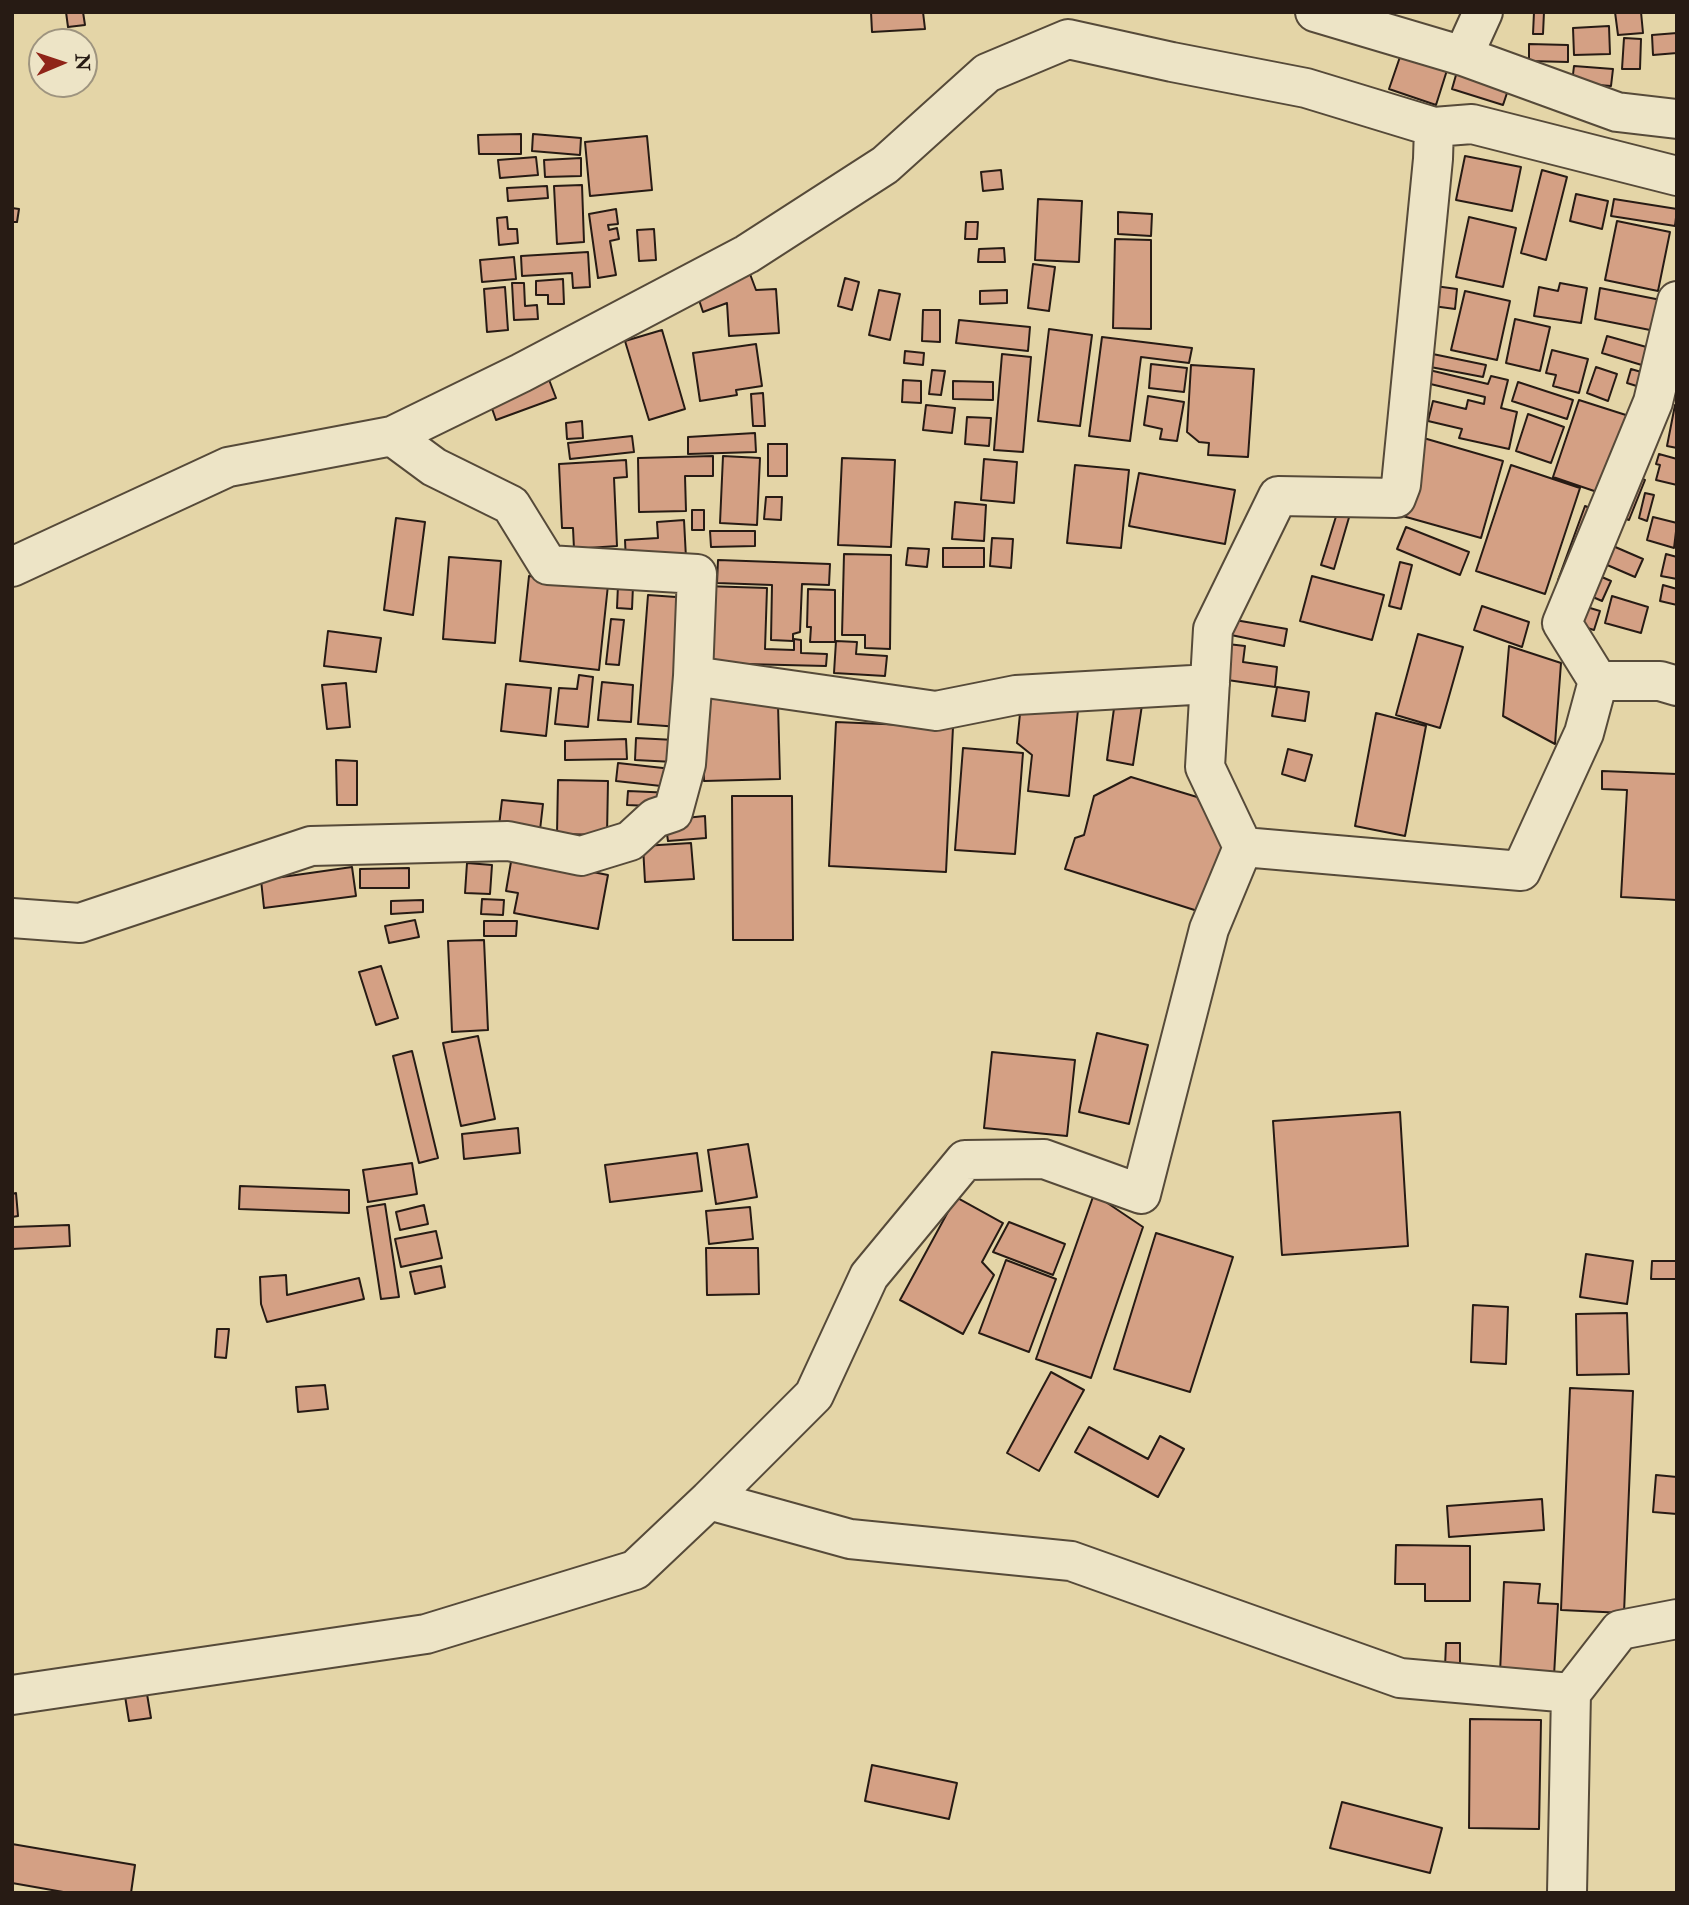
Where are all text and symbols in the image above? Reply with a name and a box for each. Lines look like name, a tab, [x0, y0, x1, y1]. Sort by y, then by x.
north arrow	[28, 28, 98, 98]
text: N	[70, 53, 94, 71]

